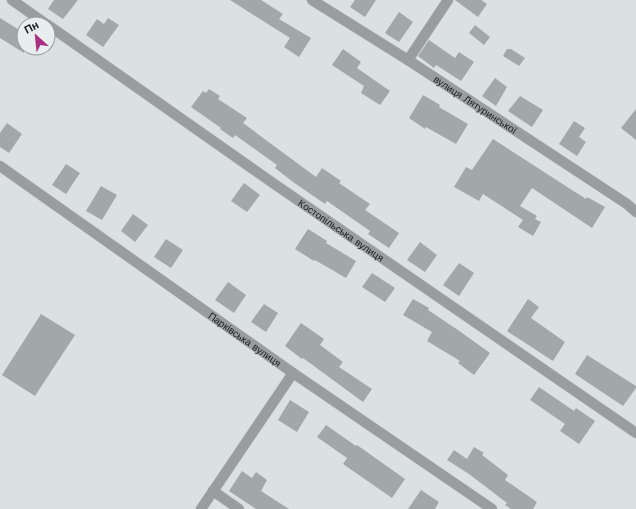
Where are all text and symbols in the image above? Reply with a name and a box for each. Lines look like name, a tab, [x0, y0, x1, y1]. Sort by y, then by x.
north arrow	[16, 16, 56, 56]
text: Пн	[22, 18, 41, 37]
street label: вулиця Лятуринської	[432, 73, 519, 136]
street label: Костопільська вулиця	[296, 197, 386, 263]
street label: Парківська вулиця	[207, 310, 283, 369]

